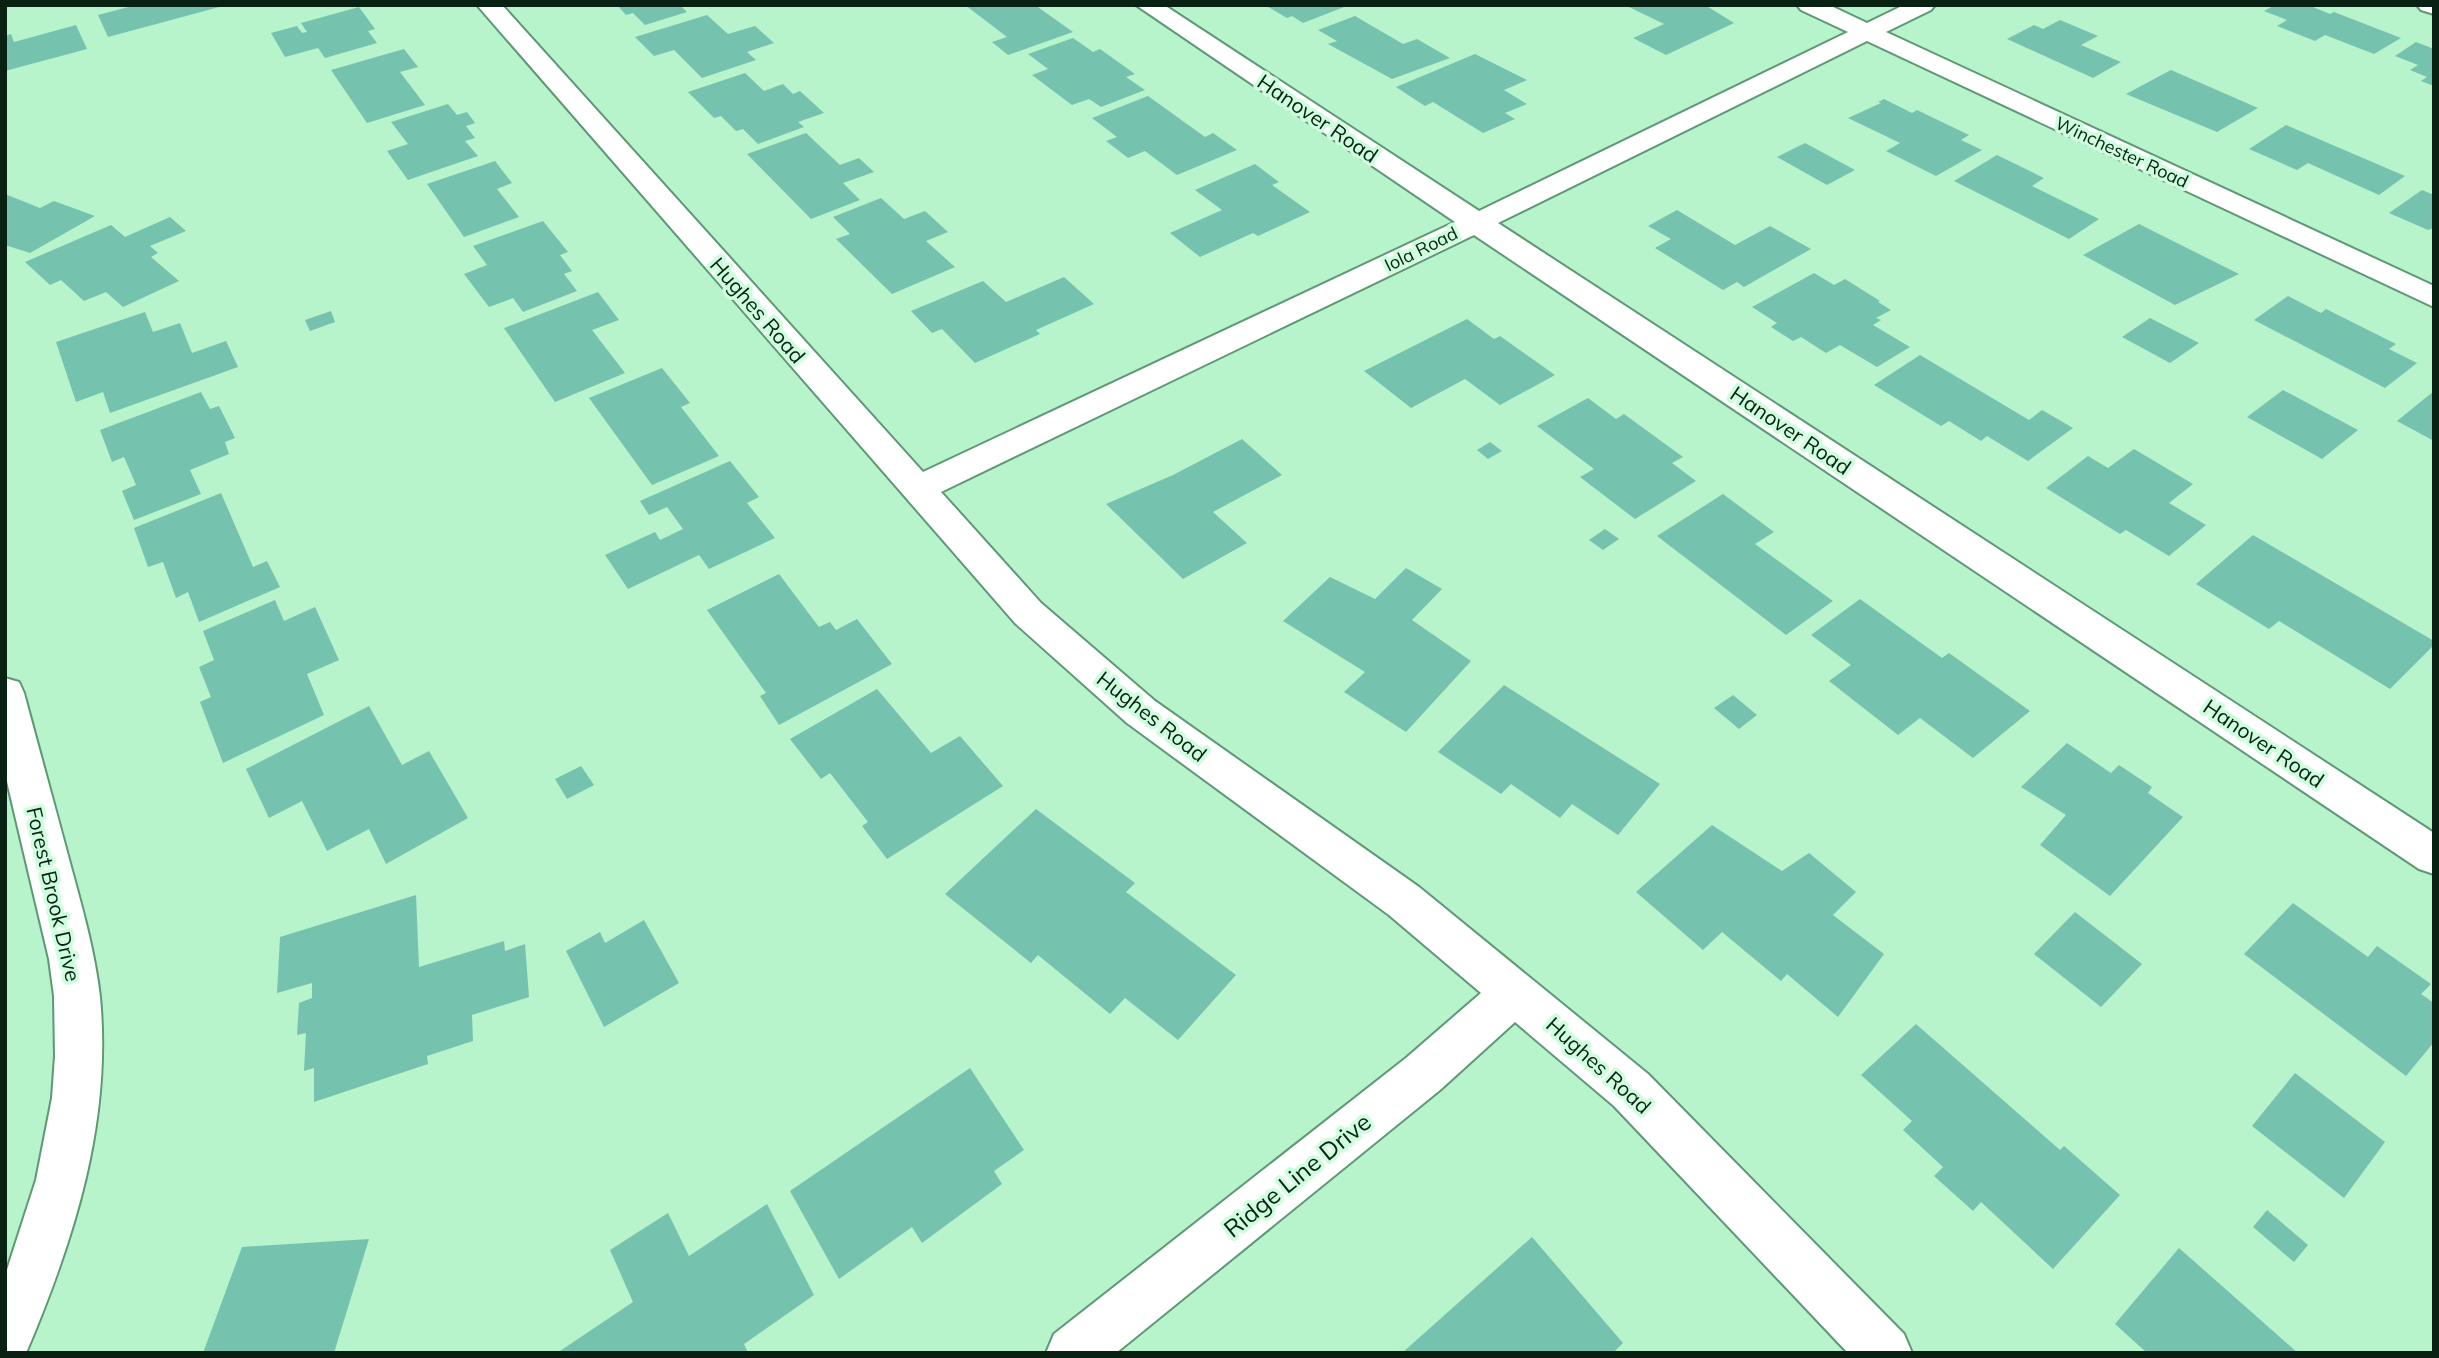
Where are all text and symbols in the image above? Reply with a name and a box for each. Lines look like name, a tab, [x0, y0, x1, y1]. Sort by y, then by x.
street label: Hanover Road	[1253, 68, 1383, 168]
street label: Winchester Road	[2052, 111, 2192, 193]
street label: Iola Road	[1381, 221, 1461, 277]
street label: Hughes Road	[705, 252, 811, 368]
street label: Hanover Road	[1726, 380, 1856, 480]
street label: Hughes Road	[1092, 665, 1212, 767]
street label: Hanover Road	[2199, 693, 2329, 793]
street label: Forest Brook Drive	[21, 804, 87, 984]
street label: Hughes Road	[1541, 1011, 1657, 1119]
street label: Ridge Line Drive	[1217, 1106, 1377, 1244]

